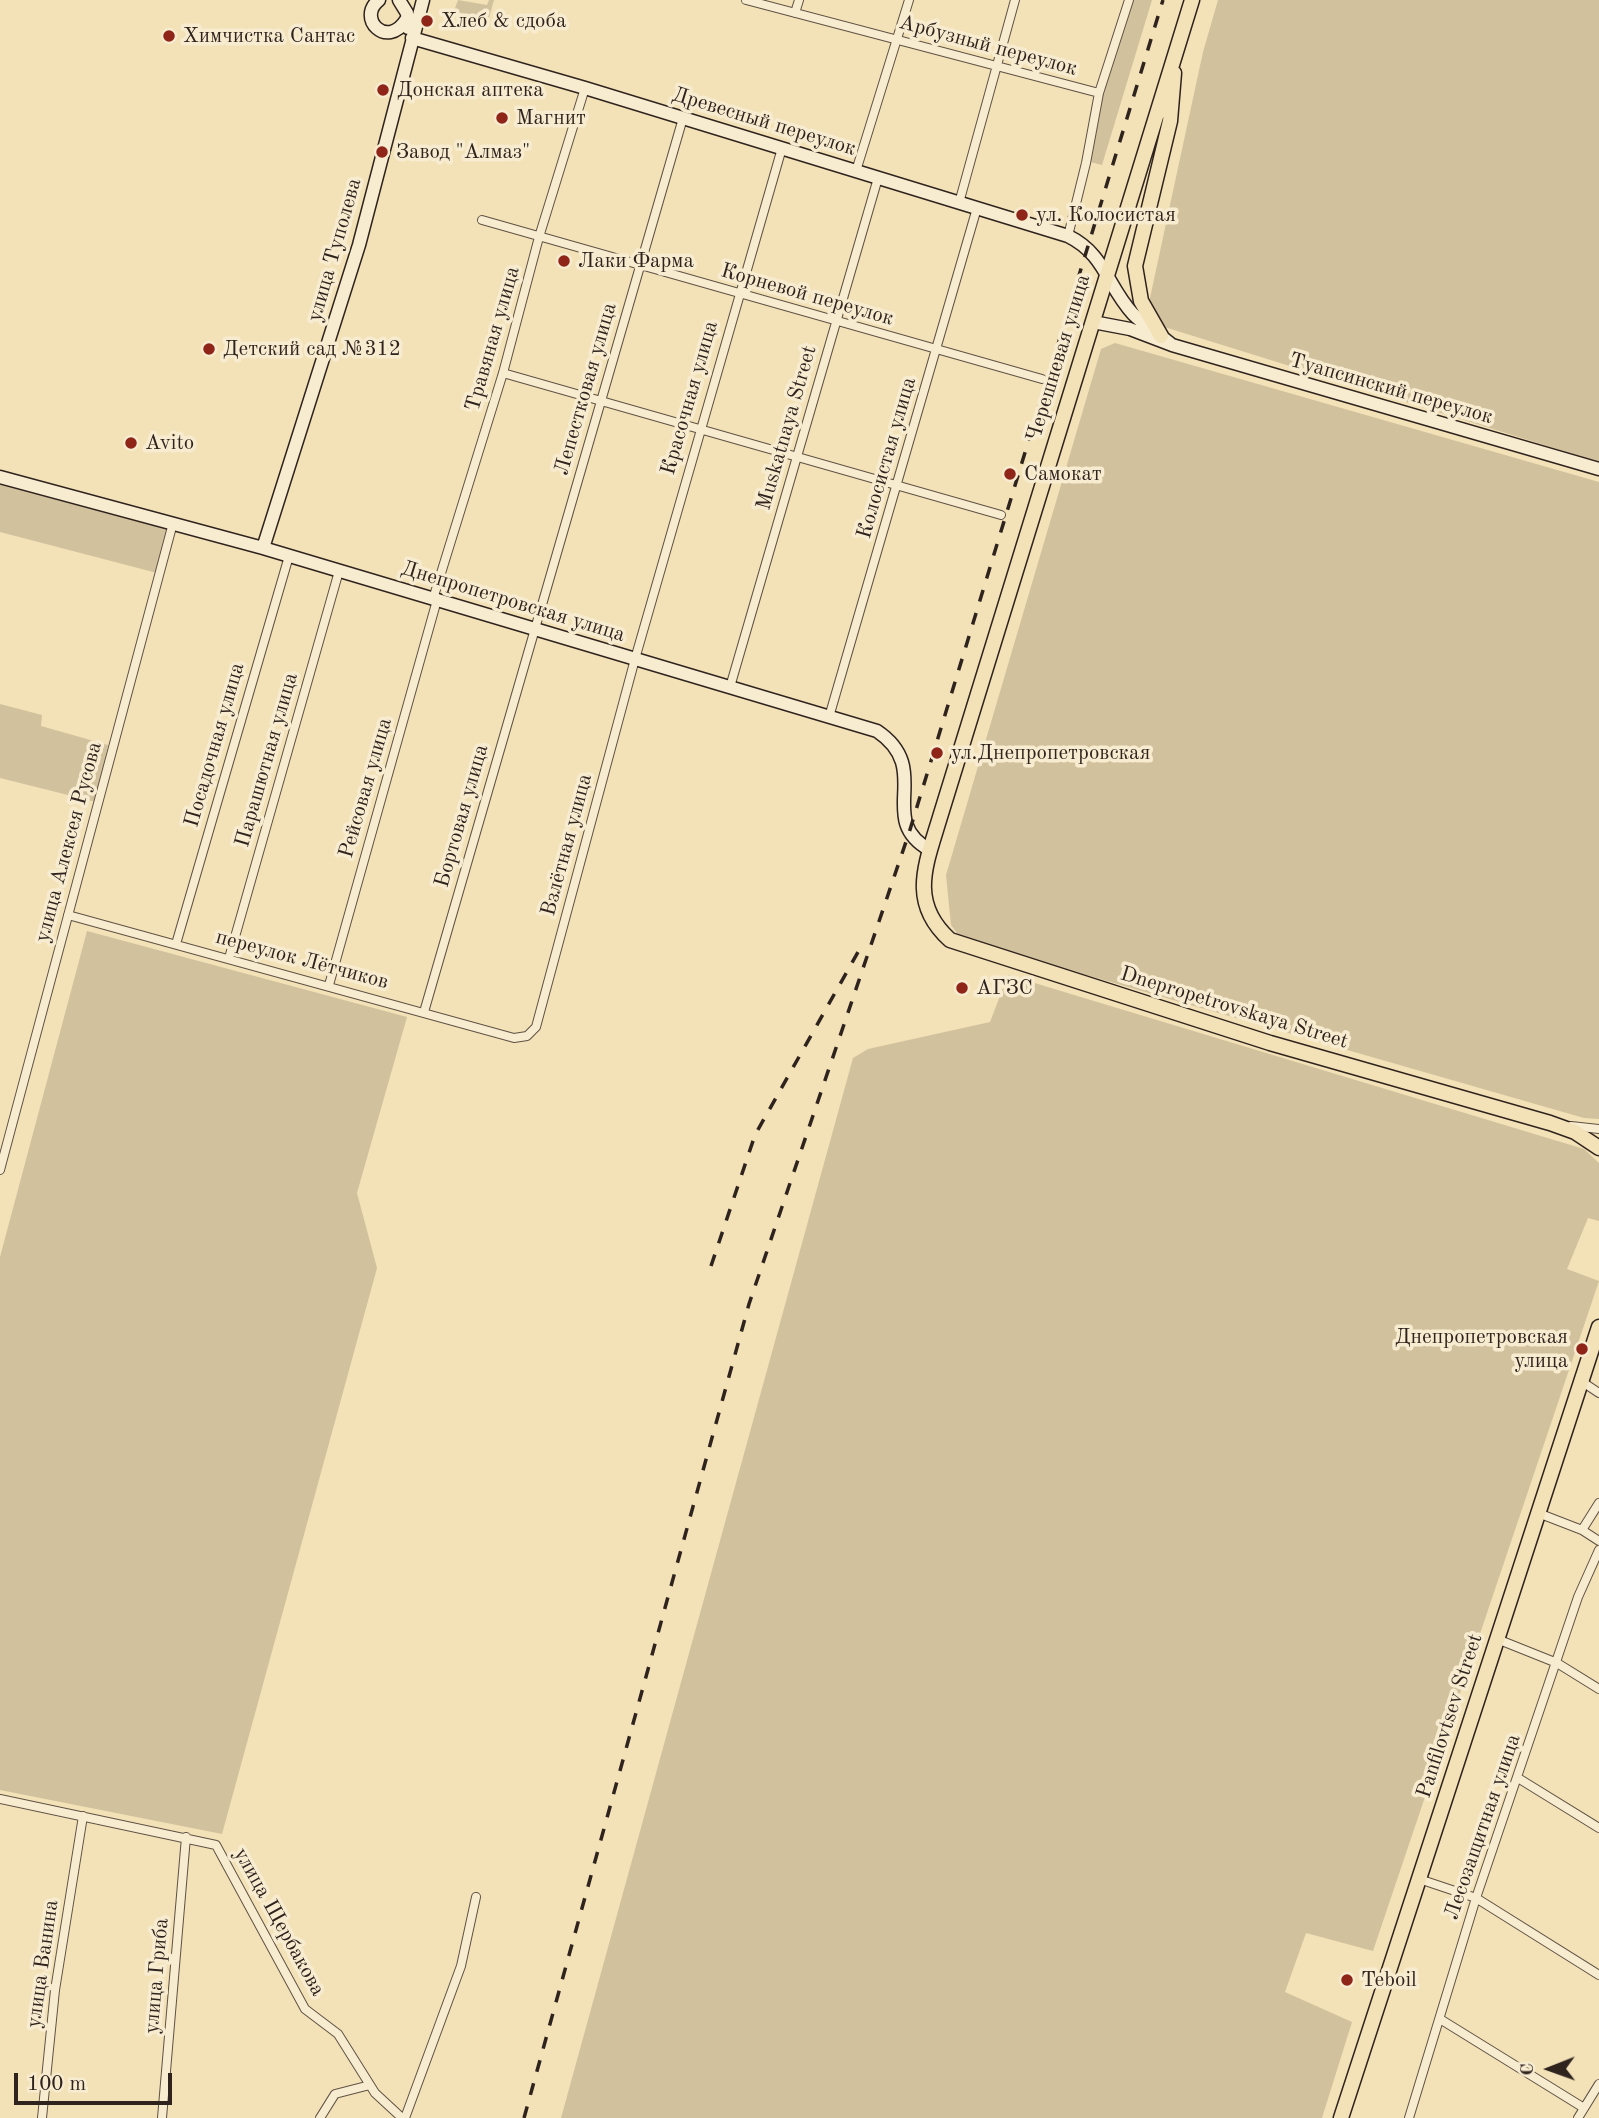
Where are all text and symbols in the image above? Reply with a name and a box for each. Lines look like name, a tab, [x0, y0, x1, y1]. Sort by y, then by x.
place label: Хлеб & сдоба	[441, 8, 566, 34]
street label: Арбузный переулок	[896, 10, 1080, 82]
marker: Хлеб & сдоба	[419, 13, 435, 29]
place label: Химчистка Сантас	[183, 23, 355, 49]
marker: Химчистка Сантас	[161, 28, 177, 44]
place label: Донская аптека	[397, 77, 544, 103]
marker: Донская аптека	[375, 82, 391, 98]
street label: Древесный переулок	[669, 82, 859, 162]
place label: Магнит	[516, 105, 586, 131]
marker: Магнит	[494, 110, 510, 126]
place label: Завод "Алмаз"	[396, 139, 530, 165]
marker: Завод "Алмаз"	[374, 144, 390, 160]
street label: улица Туполева	[302, 175, 368, 325]
place label: ул. Колосистая	[1036, 202, 1176, 228]
marker: ул. Колосистая	[1014, 207, 1030, 223]
place label: Лаки Фарма	[578, 248, 694, 274]
marker: Лаки Фарма	[556, 253, 572, 269]
street label: Корневой переулок	[718, 258, 896, 332]
street label: Травяная улица	[460, 264, 526, 414]
street label: Черешневая улица	[1022, 271, 1096, 445]
street label: Лепестковая улица	[549, 300, 623, 478]
street label: Красочная улица	[656, 318, 724, 478]
place label: Детский сад №312	[223, 336, 401, 362]
marker: Детский сад №312	[201, 341, 217, 357]
street label: Muskatnaya Street	[751, 343, 823, 513]
street label: Туапсинский переулок	[1286, 348, 1496, 430]
street label: Колосистая улица	[852, 374, 922, 542]
place label: Avito	[145, 430, 194, 456]
marker: Avito	[123, 435, 139, 451]
place label: Самокат	[1024, 461, 1102, 487]
marker: Самокат	[1002, 466, 1018, 482]
street label: Днепропетровская улица	[398, 556, 628, 648]
street label: Посадочная улица	[179, 660, 251, 830]
street label: Парашютная улица	[230, 670, 304, 850]
street label: Рейсовая улица	[334, 715, 398, 861]
street label: улица Алексея Русова	[30, 739, 108, 945]
place label: ул.Днепропетровская	[951, 740, 1150, 766]
street label: Бортовая улица	[430, 742, 494, 890]
marker: ул.Днепропетровская	[929, 745, 945, 761]
street label: Взлётная улица	[536, 771, 598, 919]
street label: переулок Лётчиков	[213, 925, 391, 995]
street label: Dnepropetrovskaya Street	[1117, 961, 1351, 1055]
place label: АГЗС	[976, 975, 1033, 1001]
marker: АГЗС	[954, 980, 970, 996]
place label: Днепропетровская улица	[1395, 1324, 1568, 1374]
marker: Днепропетровская улица	[1574, 1341, 1590, 1357]
street label: Panfilovtsev Street	[1412, 1631, 1488, 1801]
street label: Лесозащитная улица	[1439, 1731, 1527, 1923]
street label: улица Щербакова	[228, 1843, 330, 2001]
street label: улица Ванина	[22, 1898, 64, 2030]
street label: улица Гриба	[139, 1917, 175, 2035]
place label: Teboil	[1361, 1967, 1417, 1993]
marker: Teboil	[1339, 1972, 1355, 1988]
north arrow	[1515, 2034, 1585, 2104]
scale bar	[18, 2058, 175, 2102]
text: С	[1519, 2063, 1538, 2076]
text: 100 m	[27, 2074, 86, 2095]

